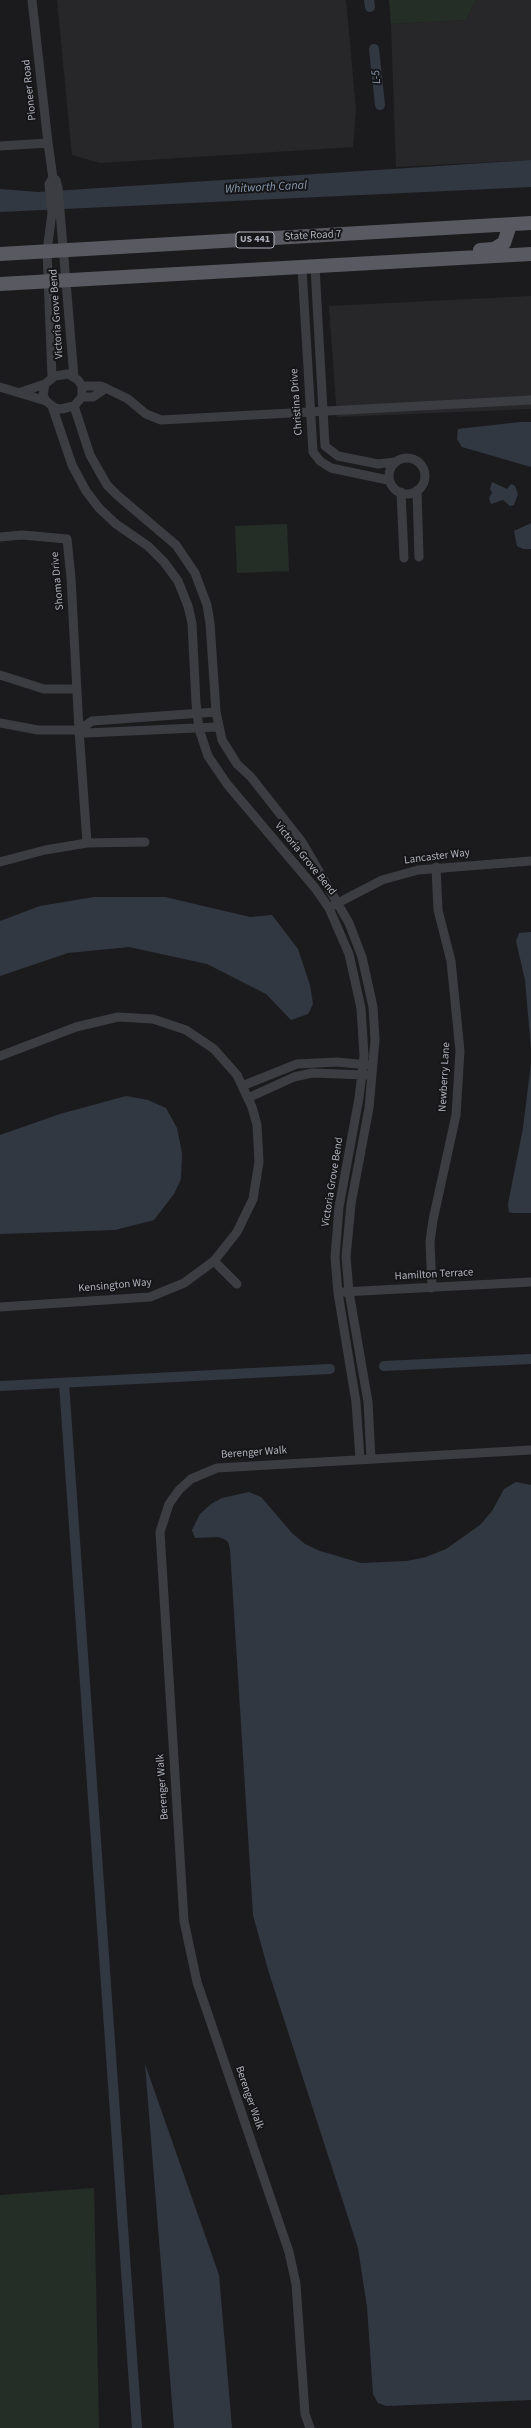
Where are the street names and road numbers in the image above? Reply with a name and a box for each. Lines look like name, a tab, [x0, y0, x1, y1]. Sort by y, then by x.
street label: Pioneer Road	[20, 59, 40, 121]
street label: State Road 7	[284, 228, 342, 244]
road number: US 441	[236, 232, 274, 248]
street label: Victoria Grove Bend	[47, 269, 67, 359]
street label: Christina Drive	[288, 368, 306, 436]
street label: Shoma Drive	[49, 551, 67, 611]
street label: Victoria Grove Bend	[271, 820, 339, 898]
street label: Lancaster Way	[403, 846, 471, 868]
street label: Newberry Lane	[437, 1042, 453, 1112]
street label: Victoria Grove Bend	[319, 1136, 347, 1228]
street label: Hamilton Terrace	[394, 1266, 474, 1284]
street label: Kensington Way	[78, 1276, 152, 1296]
street label: Berenger Walk	[221, 1444, 287, 1462]
street label: Berenger Walk	[154, 1754, 172, 1820]
street label: Berenger Walk	[232, 2065, 266, 2131]

